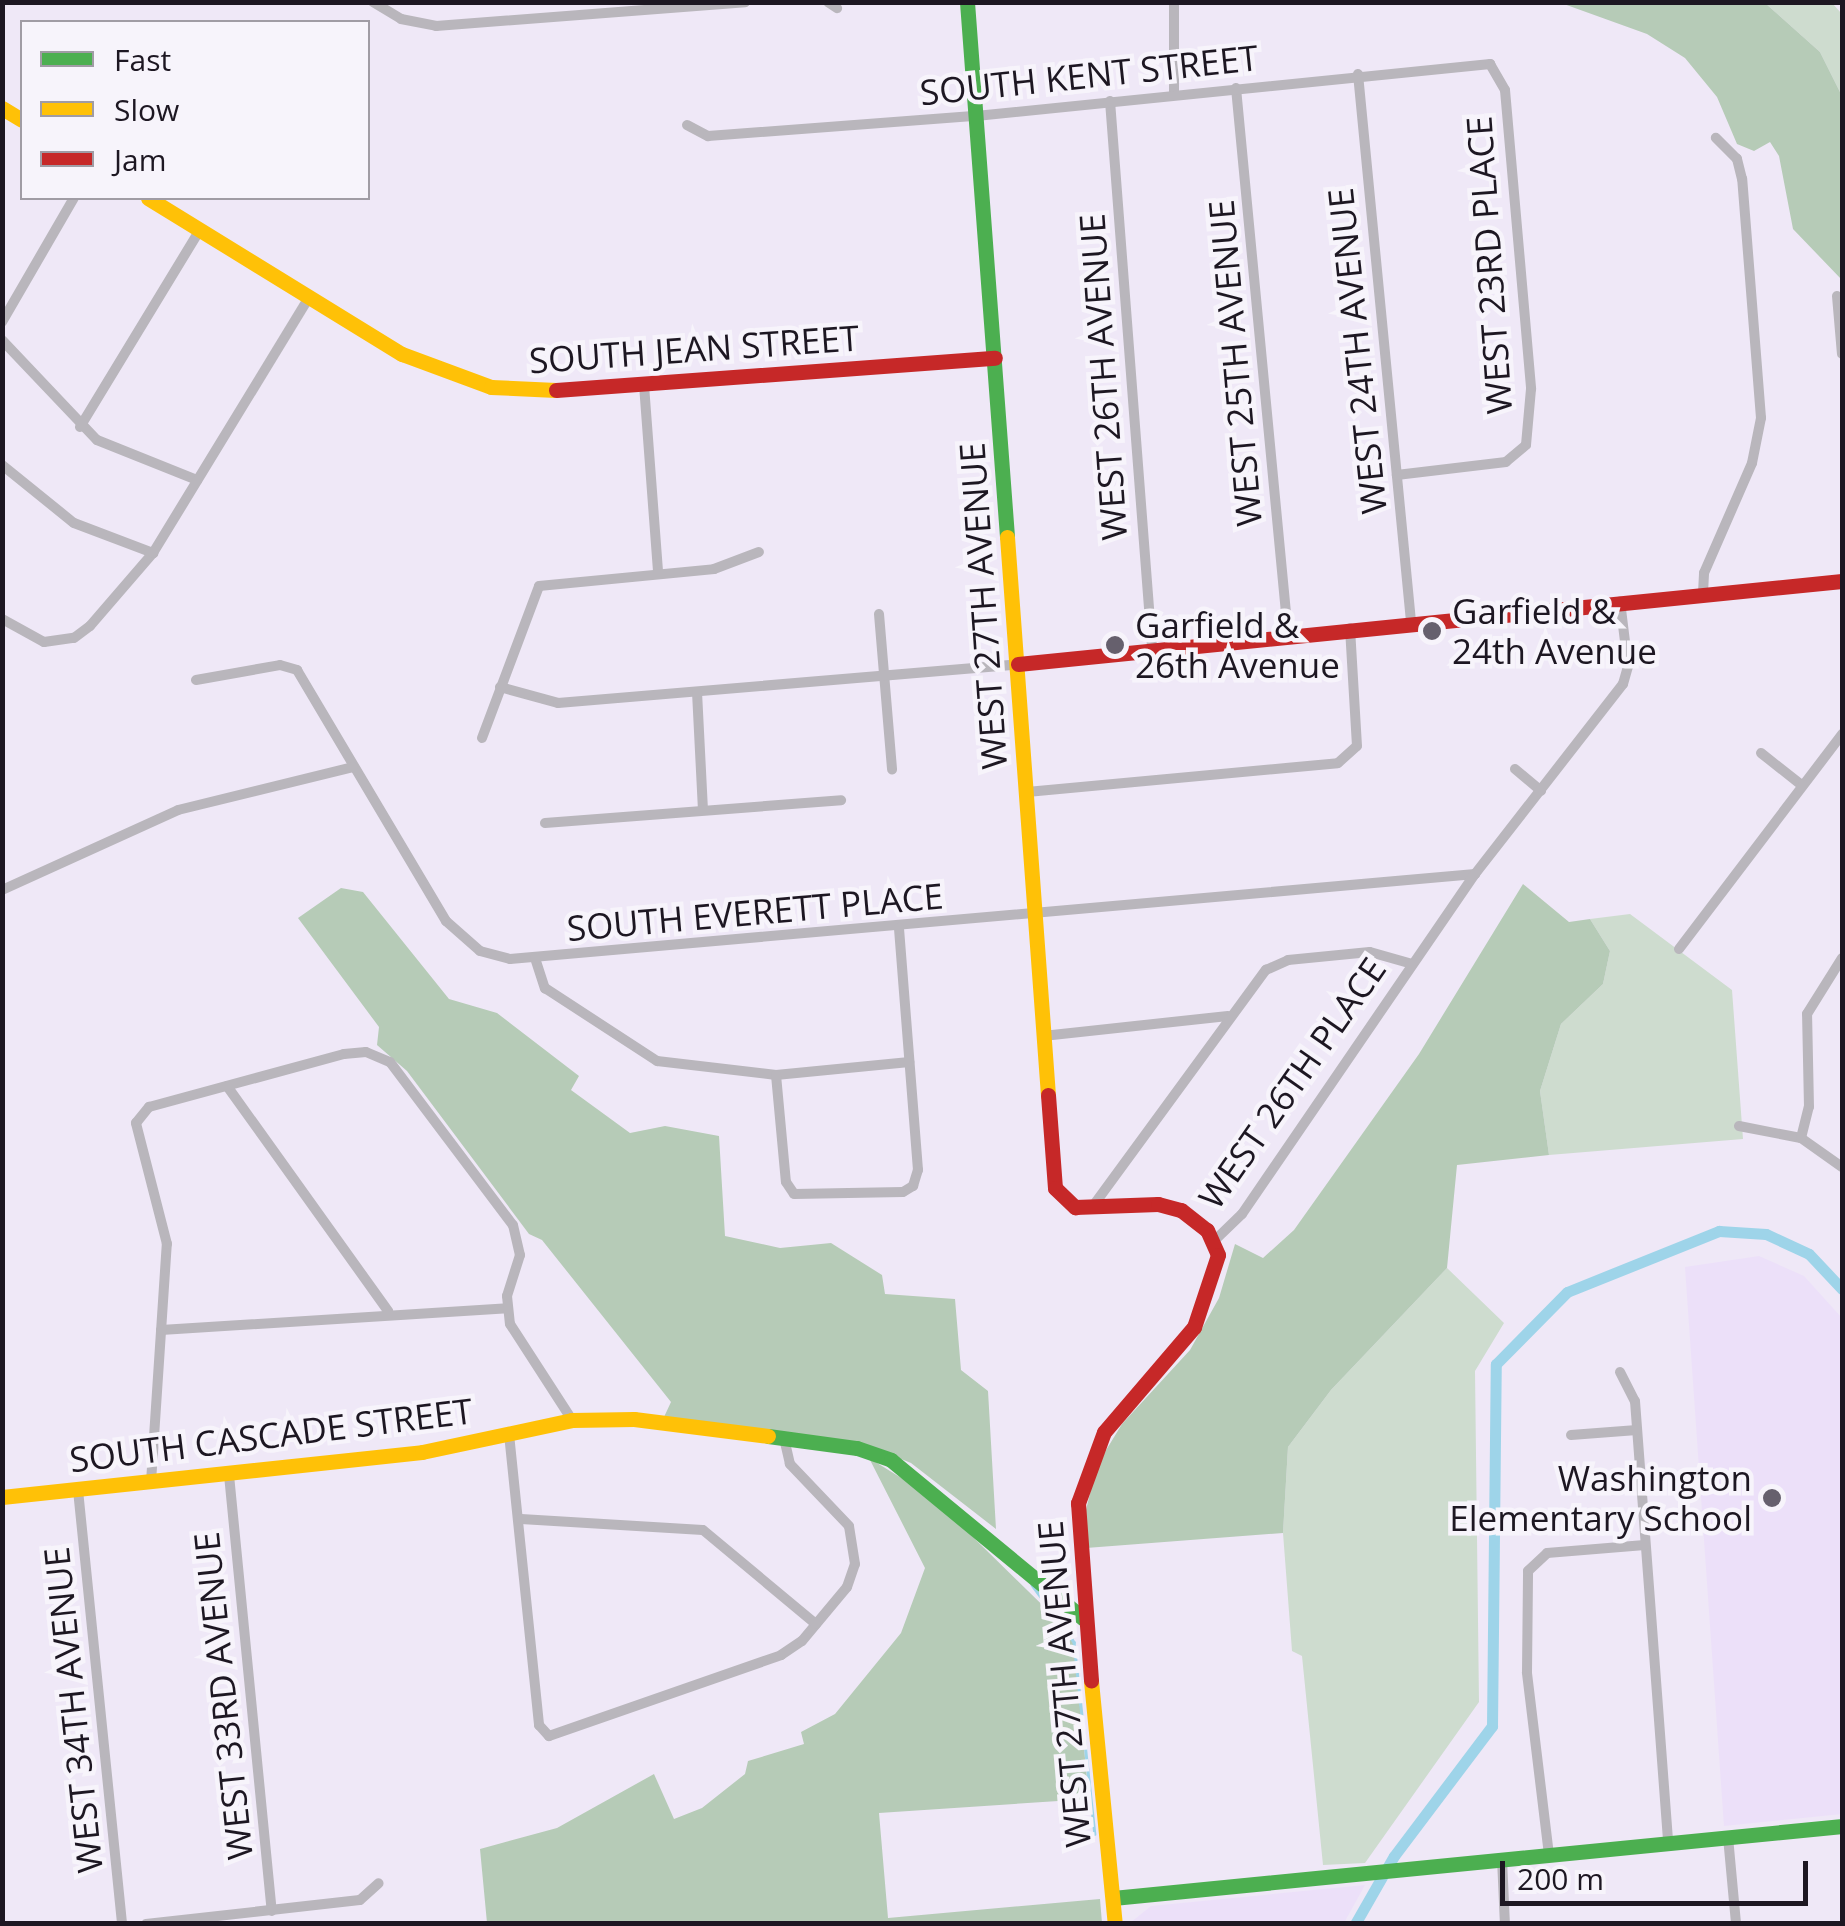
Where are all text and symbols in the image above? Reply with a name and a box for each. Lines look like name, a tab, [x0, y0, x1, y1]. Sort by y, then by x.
legend	[20, 20, 370, 200]
street label: SOUTH KENT STREET	[918, 36, 1260, 114]
text: Fast	[114, 39, 171, 80]
text: Slow	[114, 89, 179, 130]
street label: WEST 23RD PLACE	[1458, 115, 1520, 415]
text: Jam	[114, 139, 167, 180]
street label: WEST 24TH AVENUE	[1319, 186, 1395, 516]
street label: WEST 25TH AVENUE	[1200, 198, 1270, 528]
street label: WEST 26TH AVENUE	[1071, 212, 1135, 542]
street label: SOUTH JEAN STREET	[528, 317, 860, 381]
street label: WEST 27TH AVENUE	[951, 441, 1015, 771]
place label: Garfield & 24th Avenue	[1452, 590, 1657, 672]
place label: Garfield & 26th Avenue	[1135, 604, 1340, 686]
marker: Garfield & 24th Avenue	[1421, 620, 1443, 642]
marker: Garfield & 26th Avenue	[1104, 634, 1126, 656]
street label: SOUTH EVERETT PLACE	[565, 875, 945, 949]
street label: WEST 26TH PLACE	[1190, 950, 1394, 1216]
street label: SOUTH CASCADE STREET	[67, 1389, 475, 1481]
place label: Washington Elementary School	[1449, 1457, 1752, 1539]
marker: Washington Elementary School	[1761, 1487, 1783, 1509]
street label: WEST 27TH AVENUE	[1029, 1519, 1099, 1849]
street label: WEST 33RD AVENUE	[185, 1530, 261, 1862]
street label: WEST 34TH AVENUE	[35, 1545, 111, 1875]
scale bar	[1505, 1841, 1812, 1903]
text: 200 m	[1517, 1858, 1604, 1899]

